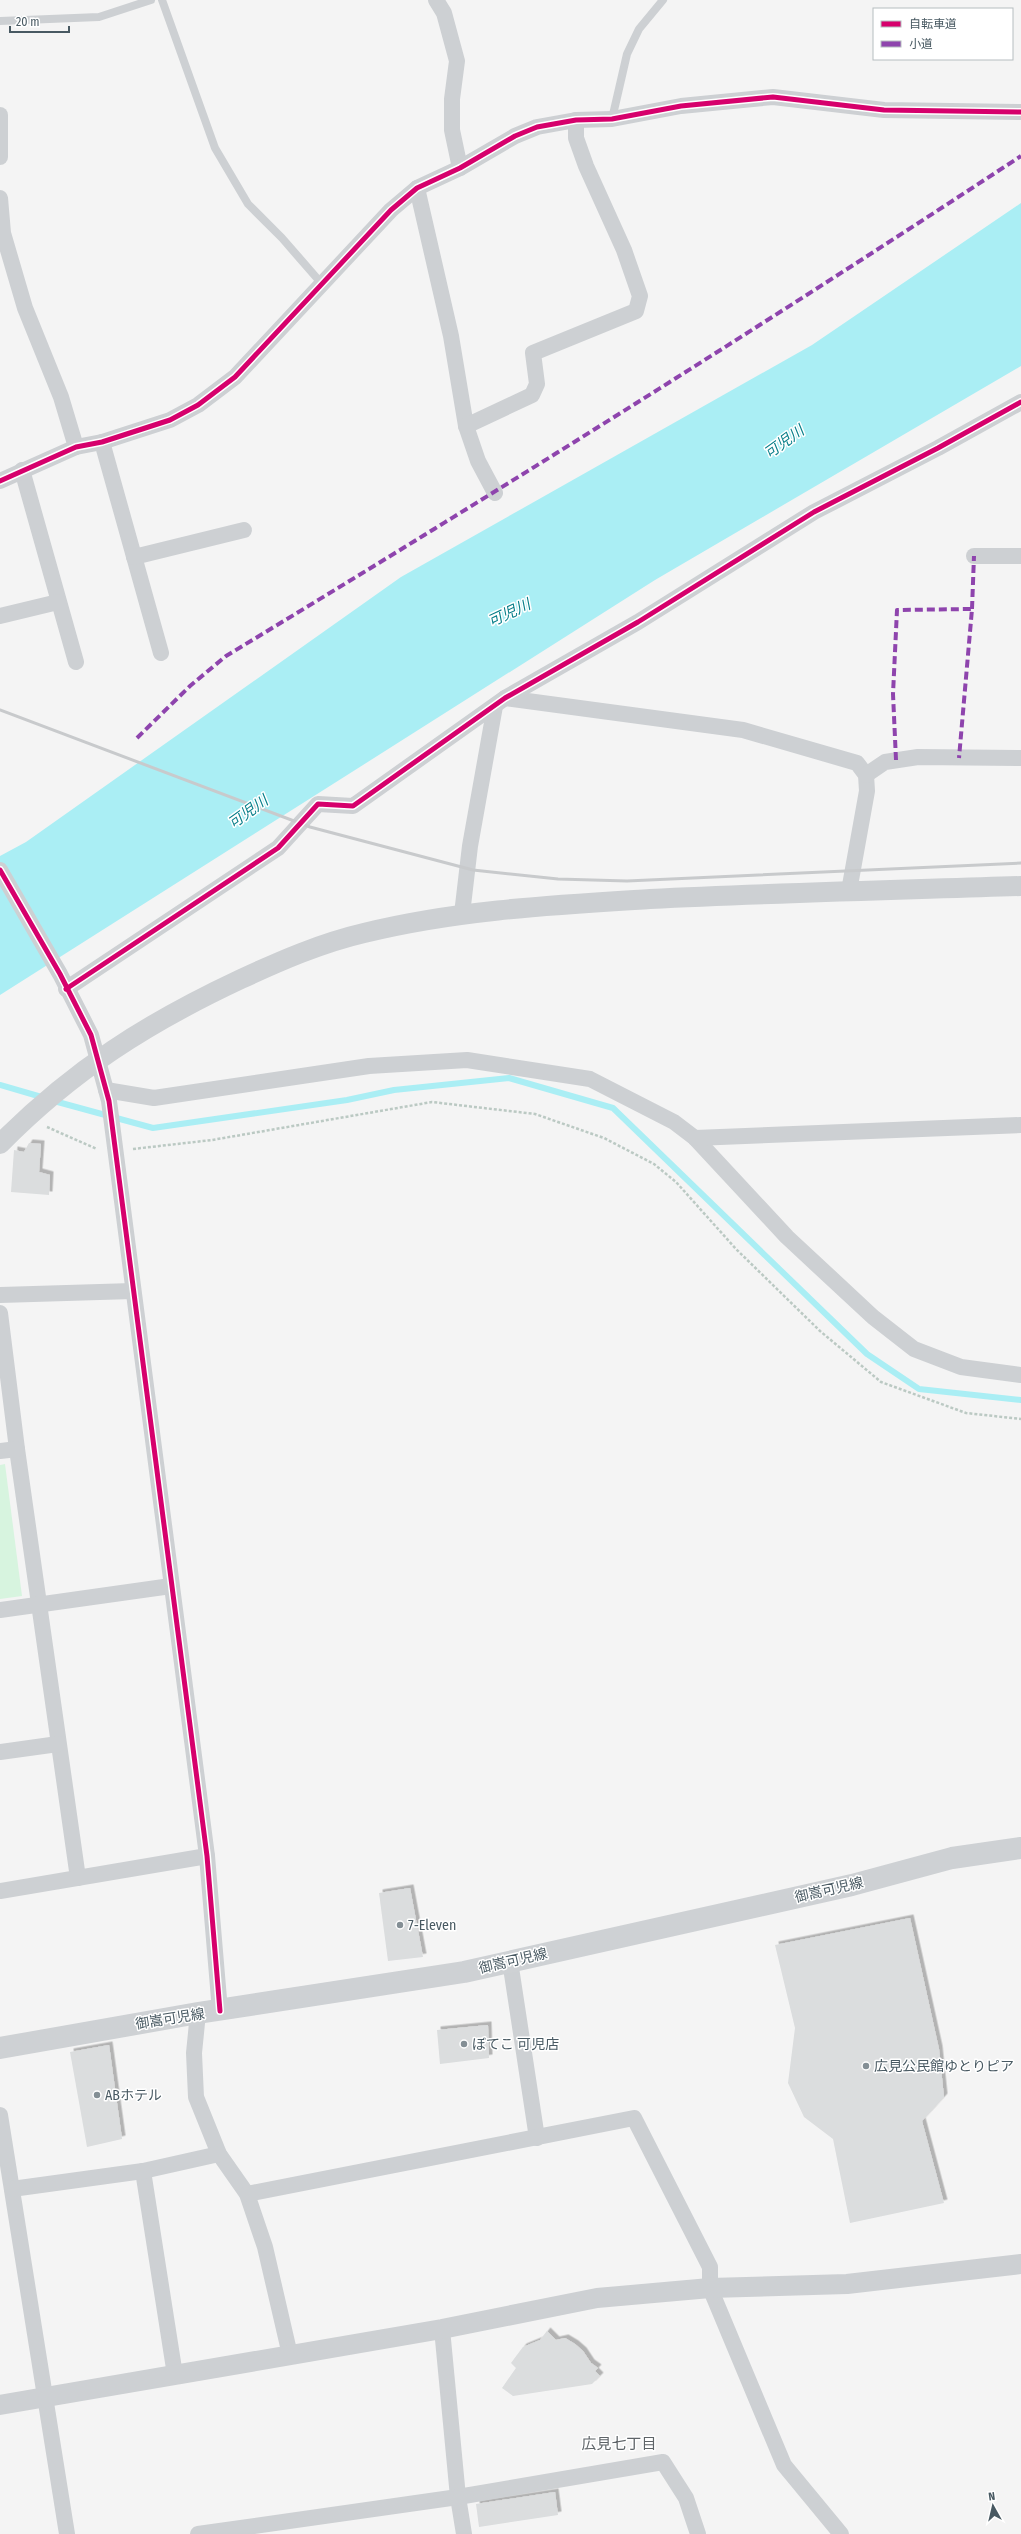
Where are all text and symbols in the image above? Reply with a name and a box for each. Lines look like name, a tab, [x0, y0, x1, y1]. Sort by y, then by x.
scale bar	[10, 8, 69, 34]
legend	[873, 8, 1013, 60]
text: 20 m	[16, 15, 40, 29]
text: 自転車道	[909, 17, 957, 31]
text: 小道	[909, 37, 933, 51]
water label: 可児川	[761, 420, 809, 463]
water label: 可児川	[485, 594, 535, 631]
water label: 可児川	[225, 790, 273, 833]
street label: 御嵩可児線	[793, 1874, 865, 1906]
place label: 7-Eleven	[408, 1917, 456, 1934]
marker: 7-Eleven	[395, 1920, 405, 1930]
street label: 御嵩可児線	[477, 1945, 549, 1977]
street label: 御嵩可児線	[134, 2005, 206, 2033]
place label: ぼてこ 可児店	[472, 2036, 559, 2053]
marker: ぼてこ 可児店	[459, 2039, 469, 2049]
place label: 広見公民館ゆとりピア	[874, 2058, 1014, 2075]
marker: 広見公民館ゆとりピア	[861, 2061, 871, 2071]
place label: ABホテル	[105, 2087, 162, 2104]
marker: ABホテル	[92, 2090, 102, 2100]
district label: 広見七丁目	[581, 2435, 657, 2453]
north arrow	[973, 2486, 1013, 2526]
text: N	[988, 2490, 996, 2503]

